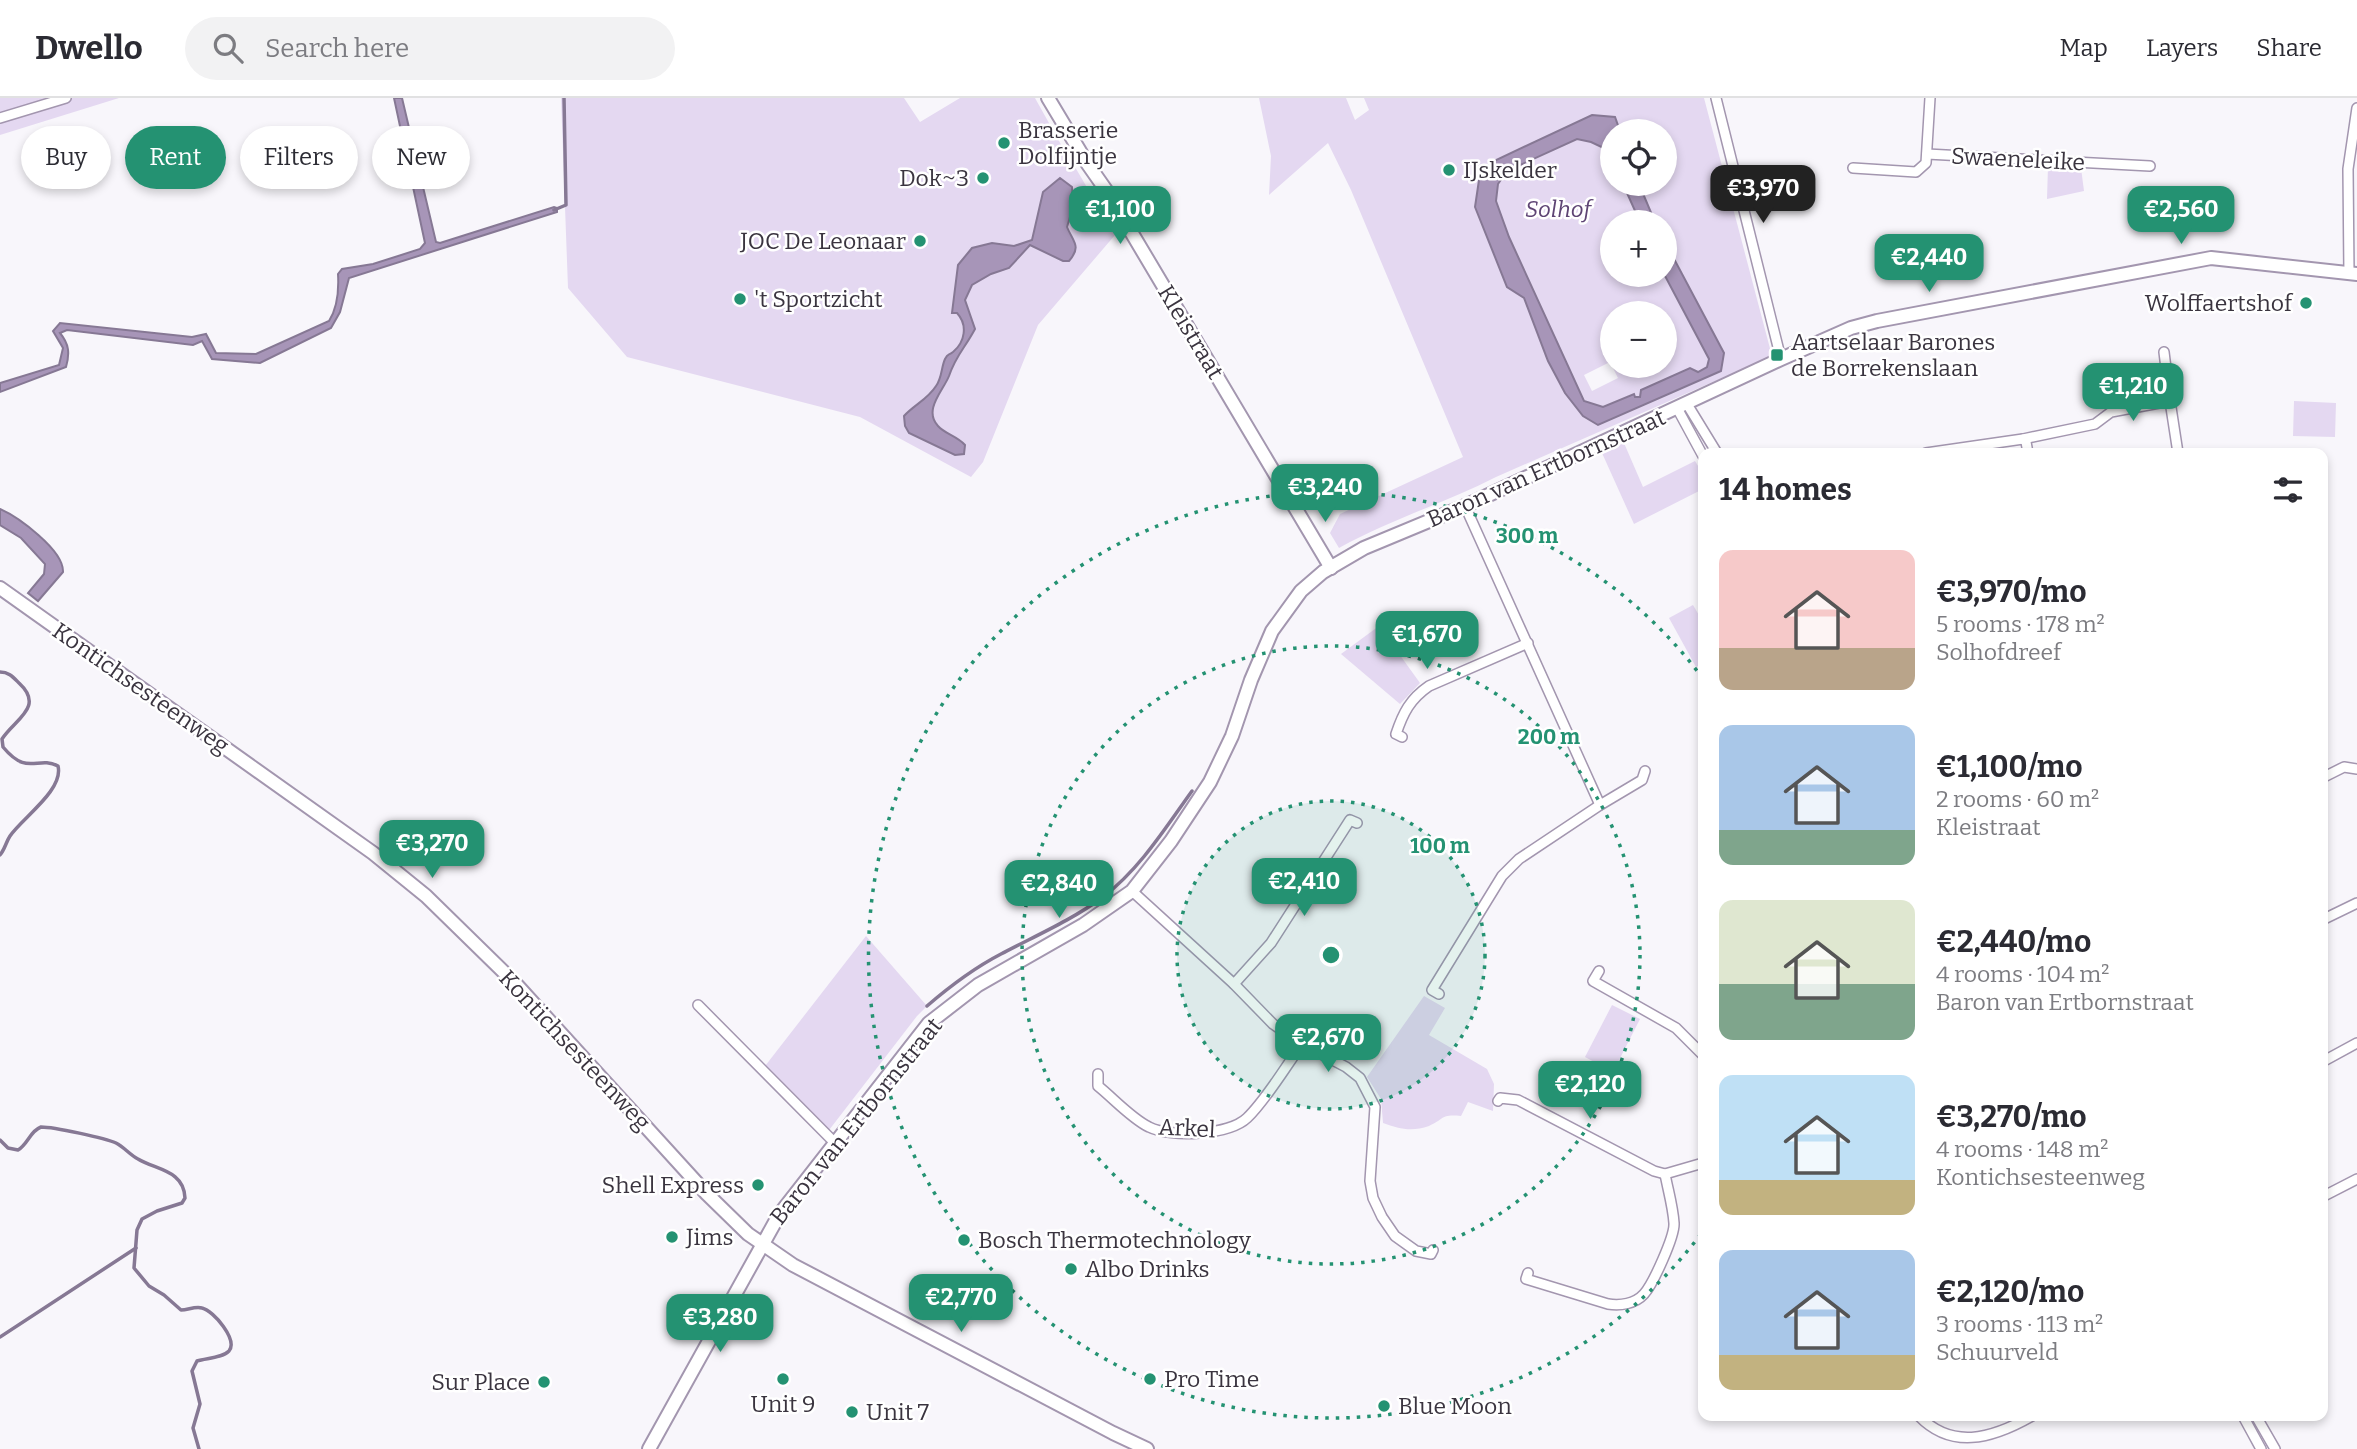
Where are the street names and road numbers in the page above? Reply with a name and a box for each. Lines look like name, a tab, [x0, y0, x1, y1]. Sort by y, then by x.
street label: Swaeneleike	[1950, 142, 2086, 176]
street label: Kleistraat	[1152, 280, 1230, 384]
street label: Baron van Ertbornstraat	[1423, 403, 1669, 533]
street label: Kontichsesteenweg	[47, 617, 235, 760]
street label: Kontichsesteenweg	[493, 964, 657, 1136]
street label: Baron van Ertbornstraat	[764, 1012, 948, 1230]
street label: Arkel	[1158, 1113, 1217, 1143]

